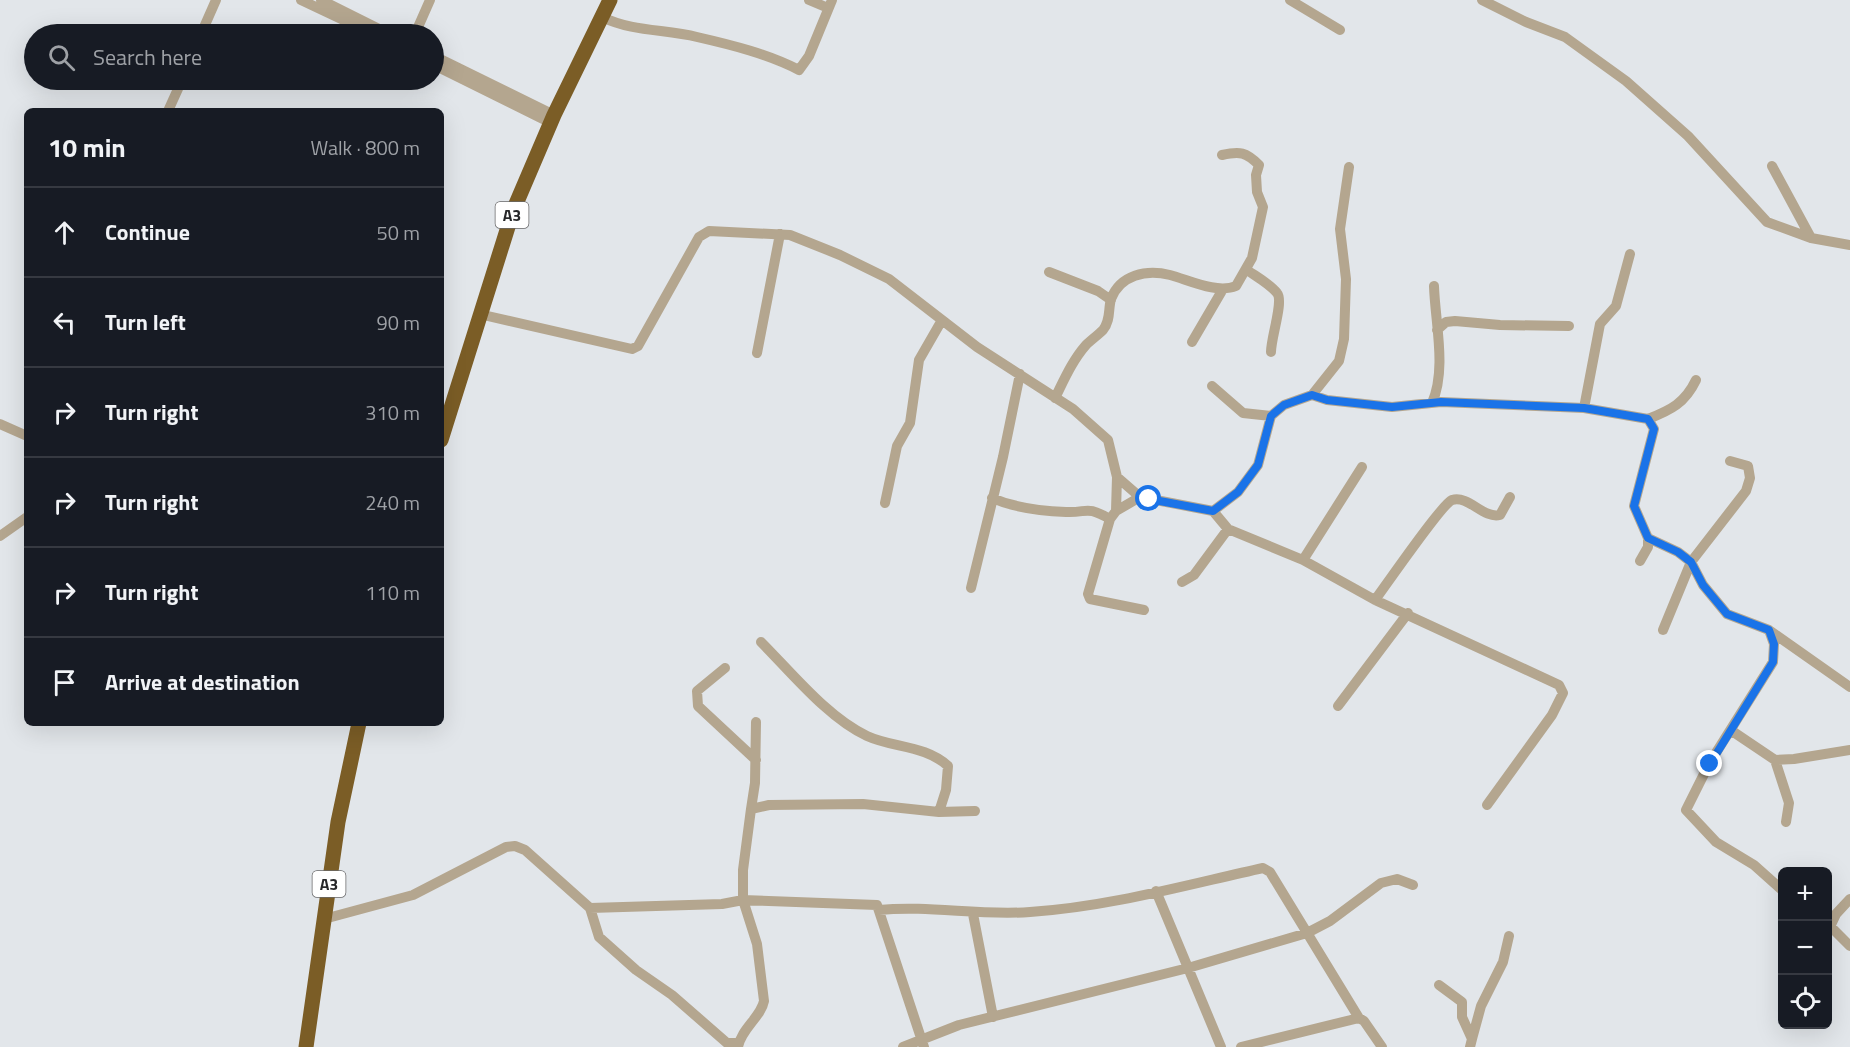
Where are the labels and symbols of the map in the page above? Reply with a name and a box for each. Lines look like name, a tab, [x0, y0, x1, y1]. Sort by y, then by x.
road number: A3	[496, 202, 528, 228]
route start	[1135, 485, 1161, 511]
route end	[1696, 750, 1722, 776]
road number: A3	[312, 871, 346, 897]

